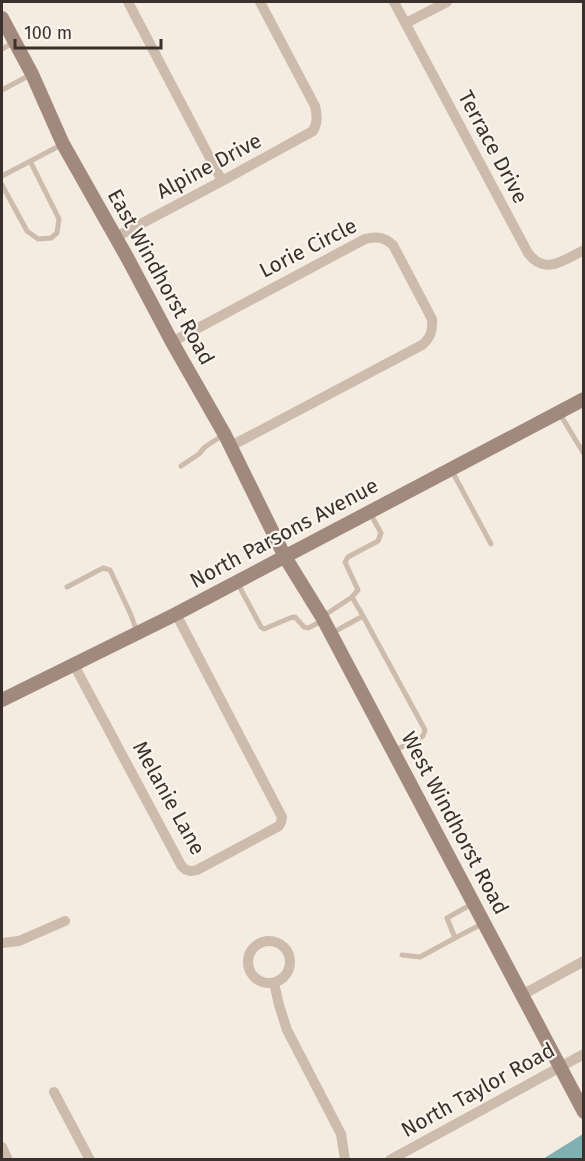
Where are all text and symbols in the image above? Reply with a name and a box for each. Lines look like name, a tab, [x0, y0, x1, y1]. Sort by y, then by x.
scale bar	[15, 12, 160, 50]
text: 100 m	[24, 22, 72, 44]
street label: Terrace Drive	[452, 86, 534, 208]
street label: Alpine Drive	[152, 127, 266, 205]
street label: East Windhorst Road	[102, 185, 220, 369]
street label: Lorie Circle	[255, 212, 361, 284]
street label: North Parsons Avenue	[185, 472, 383, 594]
street label: West Windhorst Road	[396, 727, 514, 919]
street label: Melanie Lane	[127, 737, 211, 859]
street label: North Taylor Road	[397, 1037, 559, 1143]

